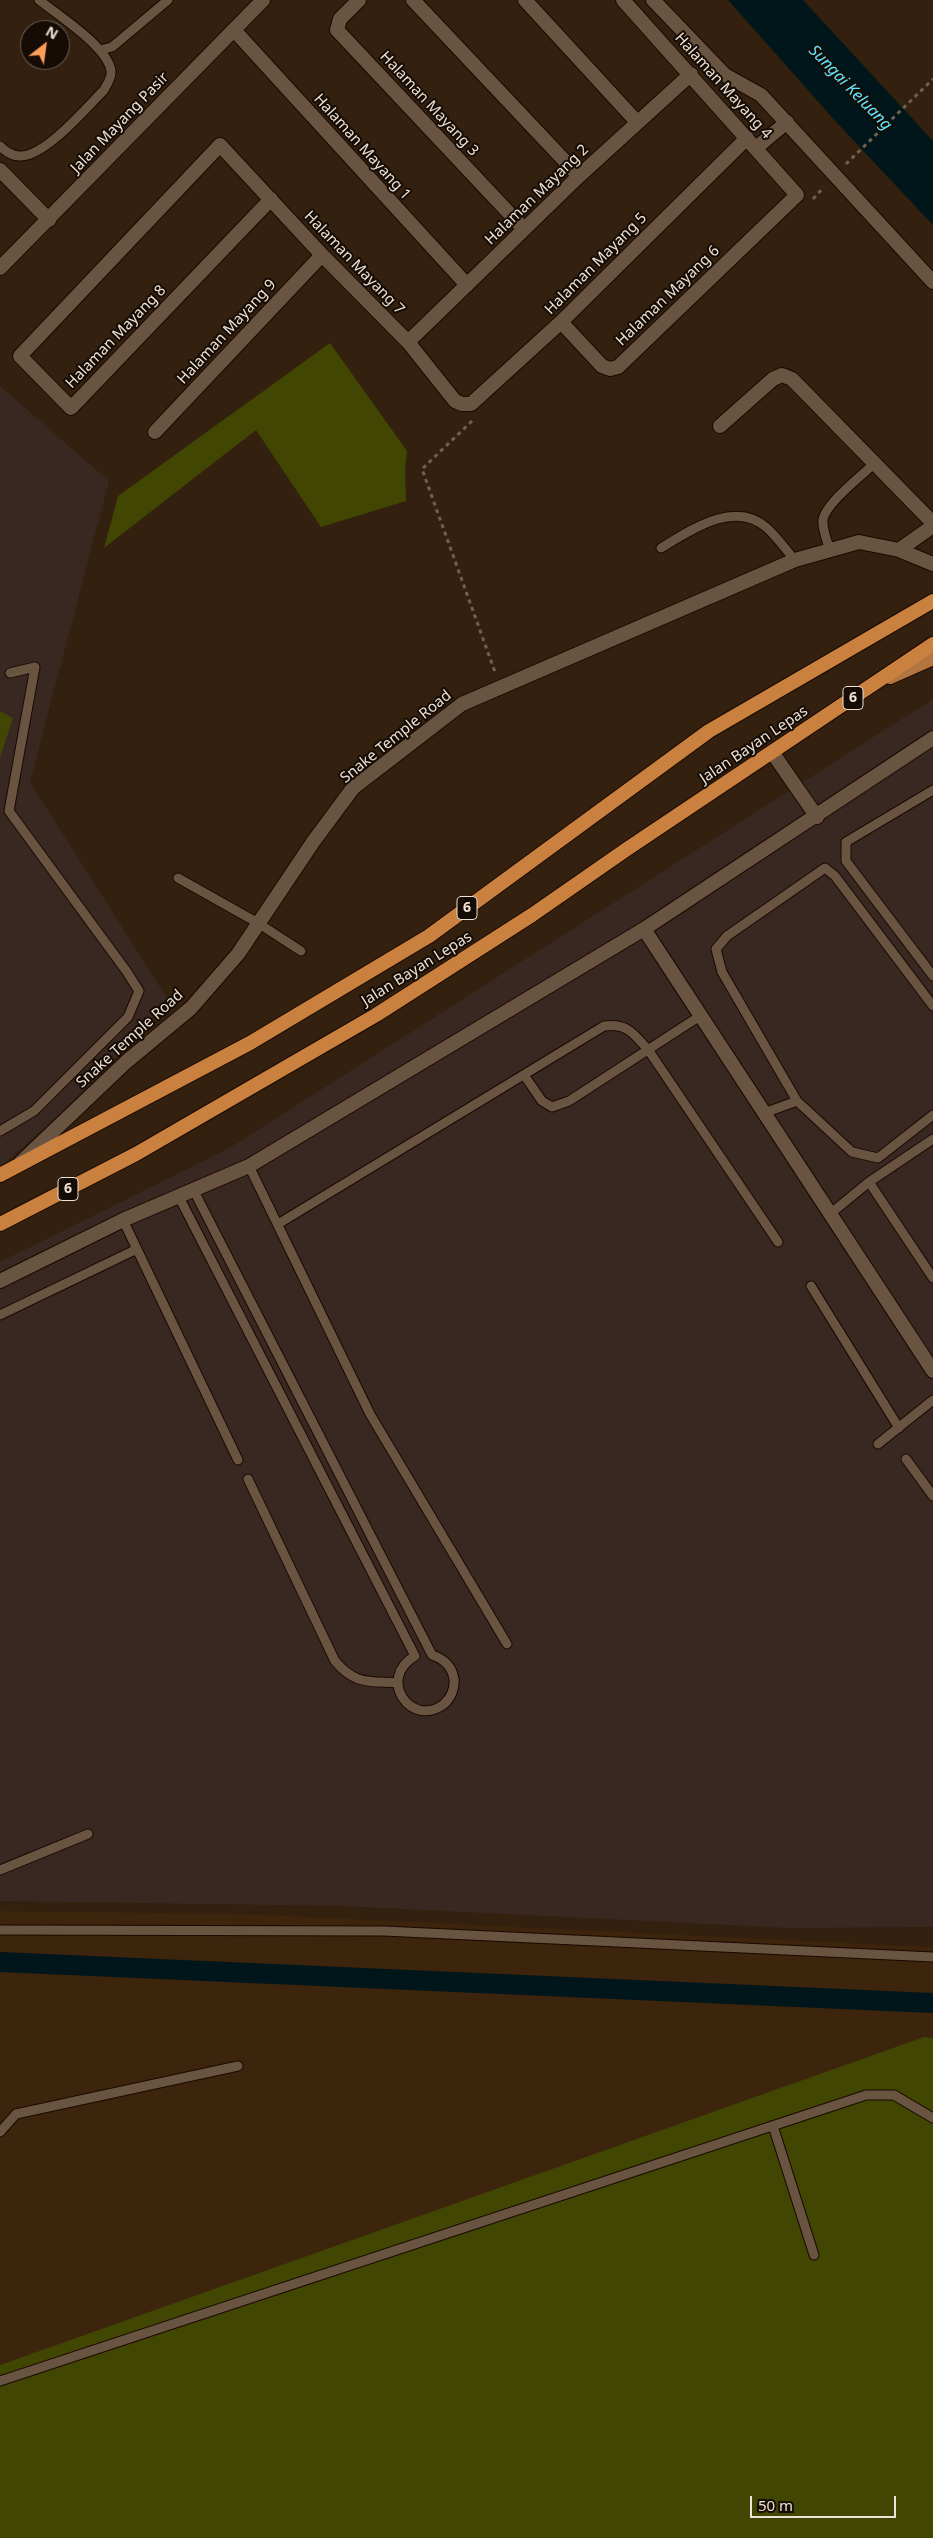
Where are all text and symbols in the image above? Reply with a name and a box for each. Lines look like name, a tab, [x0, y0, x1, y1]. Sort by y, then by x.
north arrow	[20, 20, 70, 70]
text: N	[43, 21, 62, 44]
street label: Halaman Mayang 4	[671, 29, 775, 143]
water label: Sungai Keluang	[804, 41, 896, 135]
street label: Halaman Mayang 3	[376, 48, 482, 160]
street label: Jalan Mayang Pasir	[67, 69, 173, 177]
street label: Halaman Mayang 1	[310, 90, 414, 204]
street label: Halaman Mayang 2	[482, 141, 592, 249]
street label: Halaman Mayang 7	[300, 208, 408, 318]
street label: Halaman Mayang 5	[541, 209, 651, 319]
street label: Halaman Mayang 6	[613, 242, 723, 350]
street label: Halaman Mayang 9	[174, 276, 280, 388]
street label: Halaman Mayang 8	[62, 282, 170, 392]
road number: 6	[843, 686, 863, 710]
street label: Snake Temple Road	[337, 687, 455, 787]
street label: Jalan Bayan Lepas	[697, 702, 811, 788]
road number: 6	[457, 896, 477, 920]
street label: Jalan Bayan Lepas	[359, 928, 475, 1010]
street label: Snake Temple Road	[73, 986, 187, 1092]
road number: 6	[58, 1178, 78, 1200]
scale bar	[753, 2486, 899, 2518]
text: 50 m	[758, 2495, 793, 2515]

